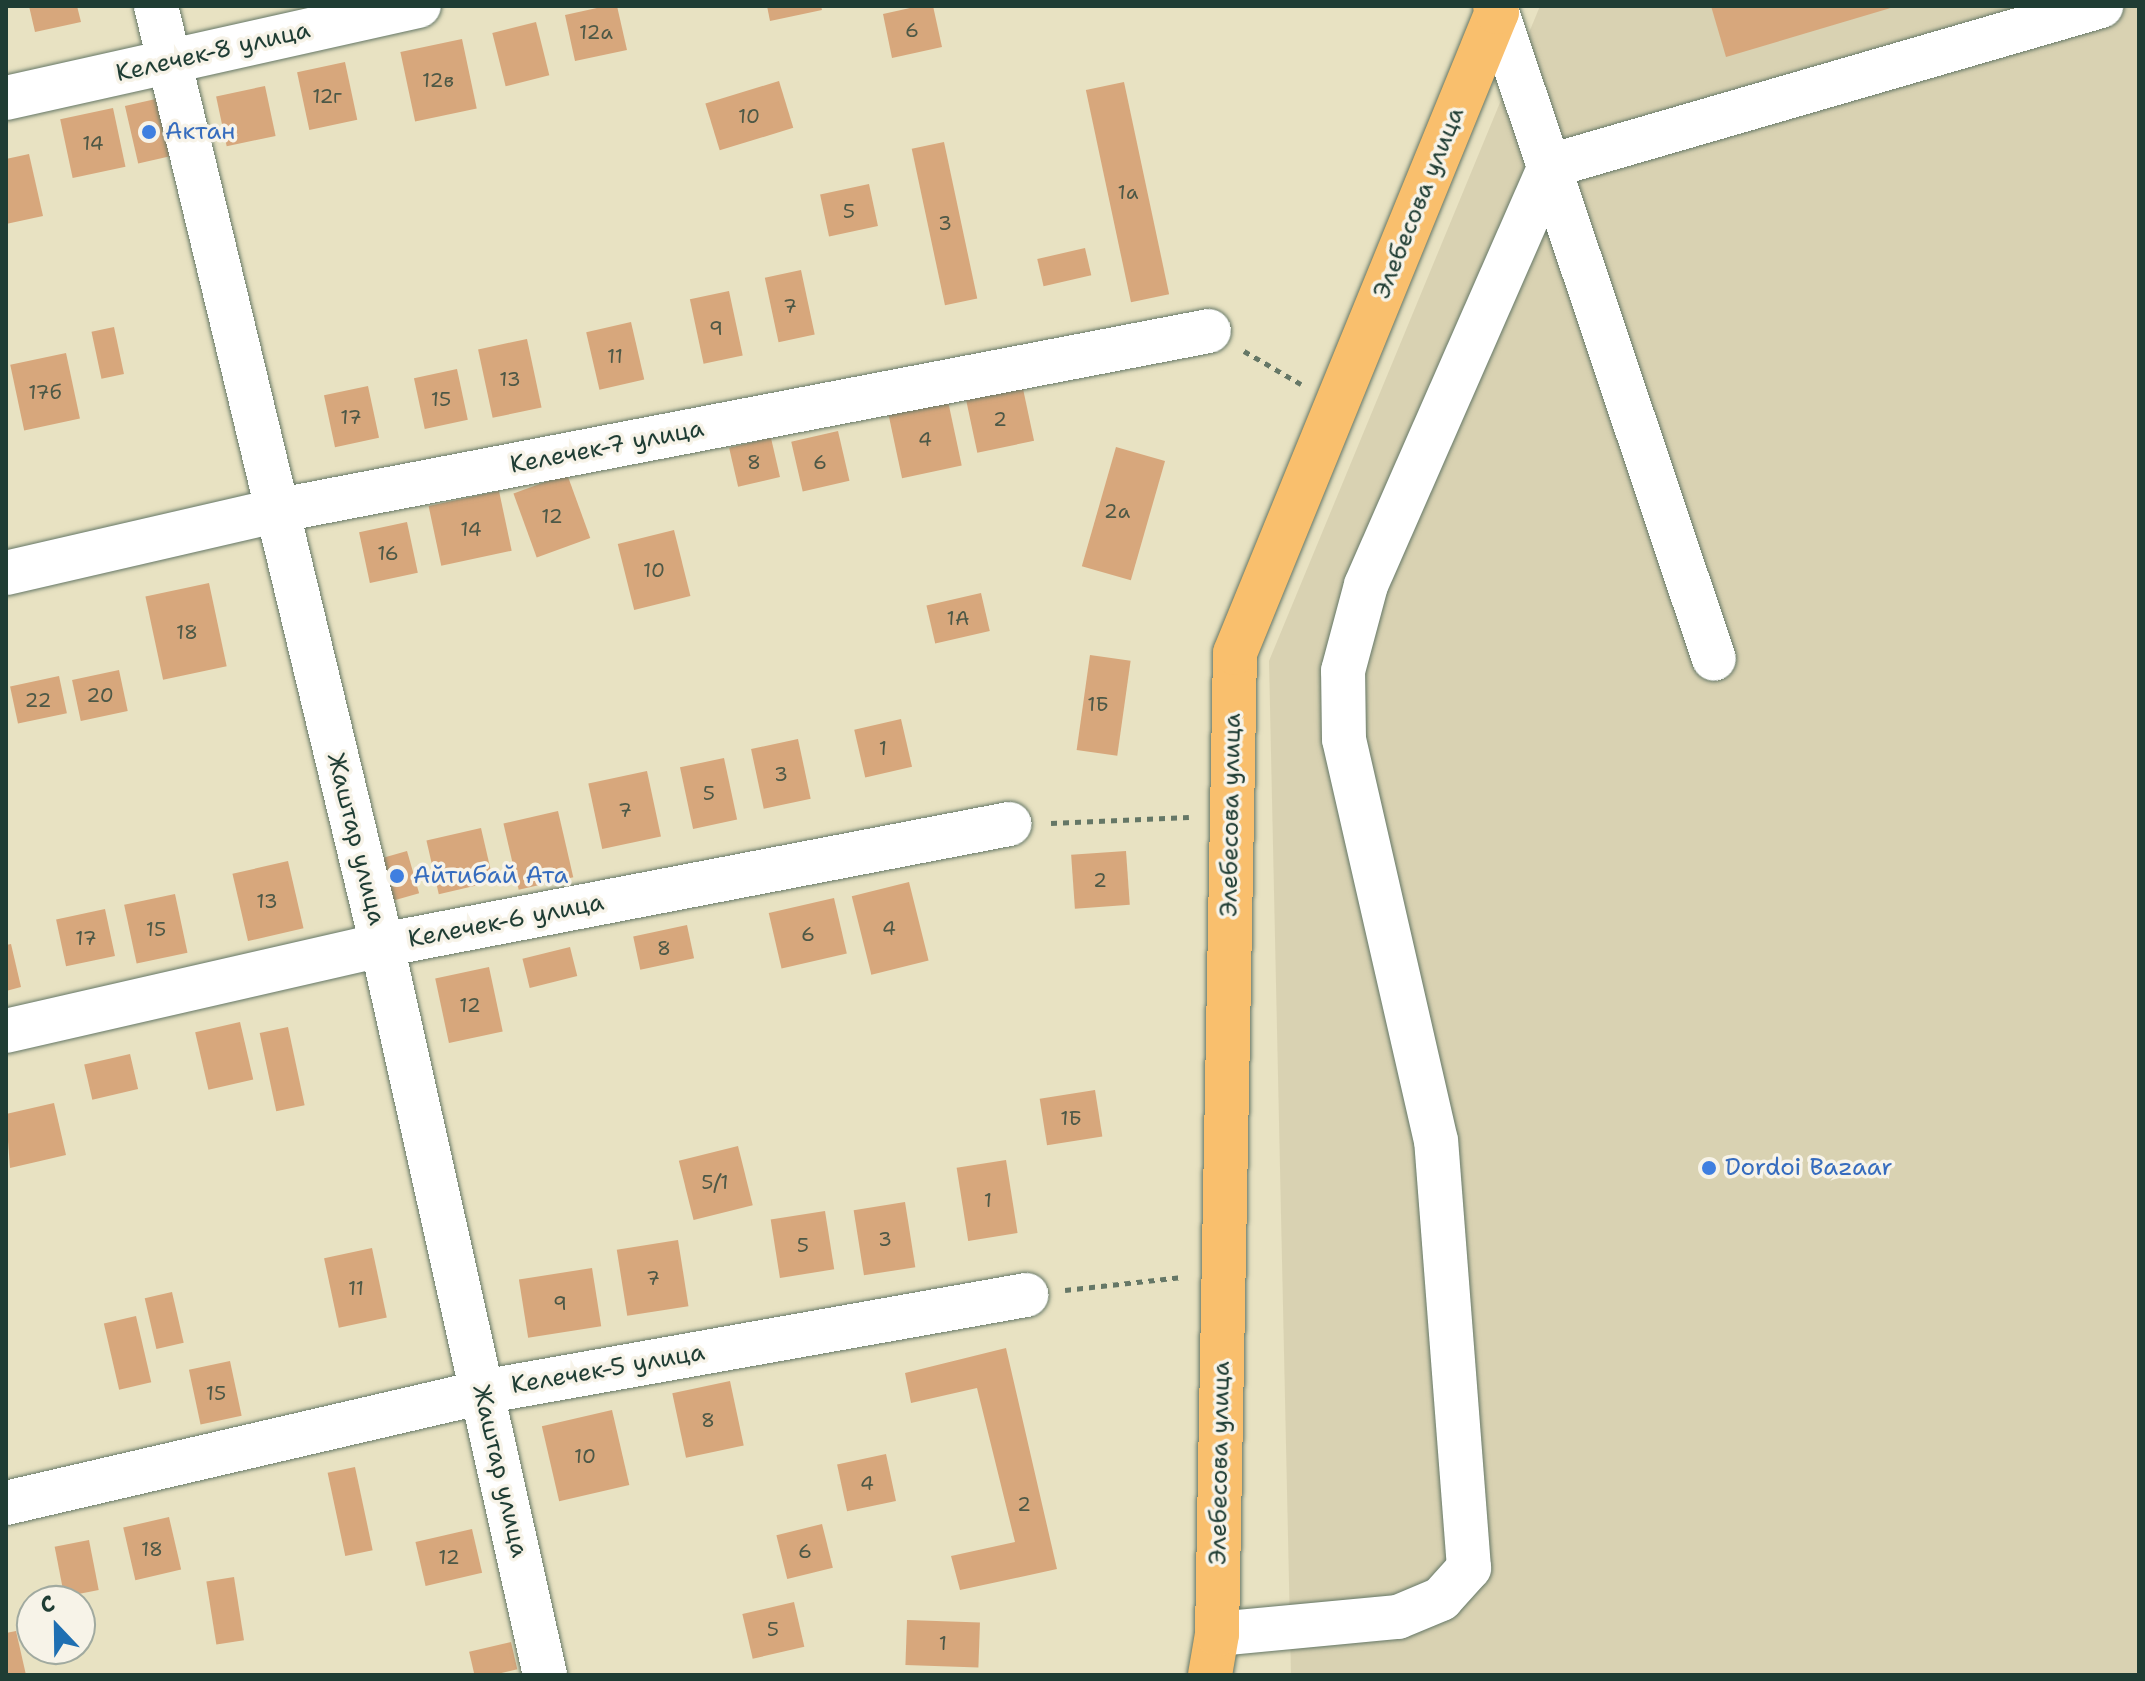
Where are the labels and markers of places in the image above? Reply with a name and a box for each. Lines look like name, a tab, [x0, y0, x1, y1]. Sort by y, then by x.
place label: Актан	[165, 118, 235, 146]
marker: Актан	[140, 123, 158, 141]
place label: Айтибай Ата	[413, 862, 568, 890]
marker: Айтибай Ата	[388, 867, 406, 885]
place label: Dordoi Bazaar	[1725, 1154, 1893, 1182]
marker: Dordoi Bazaar	[1700, 1159, 1718, 1177]

